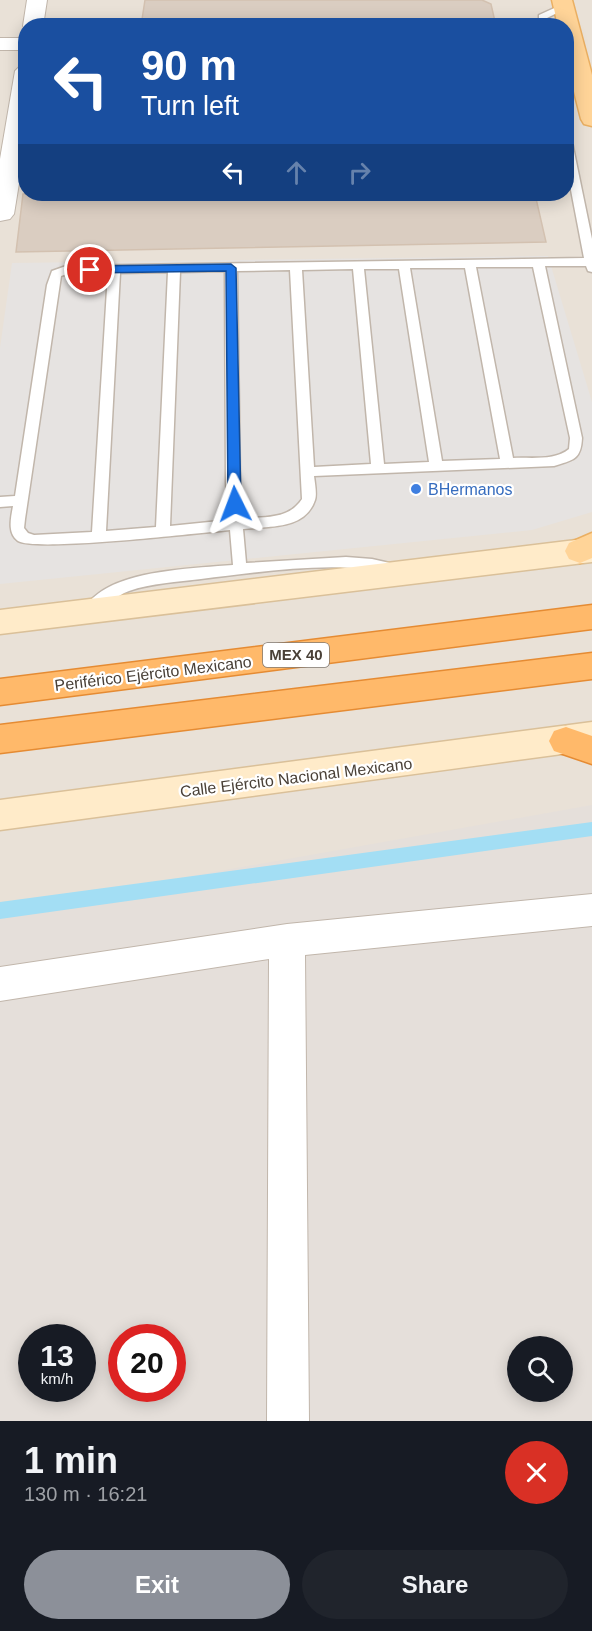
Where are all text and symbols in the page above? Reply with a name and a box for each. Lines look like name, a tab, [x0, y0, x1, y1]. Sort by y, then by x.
icon: left	[42, 42, 120, 120]
text: 90 m	[141, 42, 237, 89]
text: Turn left	[141, 91, 239, 121]
icon: left	[217, 156, 250, 189]
icon: ahead	[280, 156, 313, 189]
icon: right	[343, 156, 376, 189]
pin	[64, 244, 115, 295]
icon: arrive	[73, 253, 106, 286]
position arrow	[203, 472, 267, 536]
place label: BHermanos	[428, 481, 512, 498]
marker: BHermanos	[409, 482, 423, 496]
road number: MEX 40	[263, 643, 329, 667]
street label: Periférico Ejército Mexicano	[54, 653, 253, 694]
street label: Calle Ejército Nacional Mexicano	[179, 755, 413, 800]
speed limit sign: 20	[108, 1324, 186, 1402]
map controls	[507, 1336, 573, 1402]
button: search	[507, 1336, 573, 1402]
text: 13	[40, 1339, 74, 1372]
text: km/h	[41, 1370, 73, 1387]
text: 1 min	[24, 1440, 118, 1481]
button: close	[505, 1441, 568, 1504]
text: 130 m · 16:21	[24, 1483, 147, 1505]
button: Exit	[24, 1550, 290, 1619]
button: Share	[302, 1550, 568, 1619]

